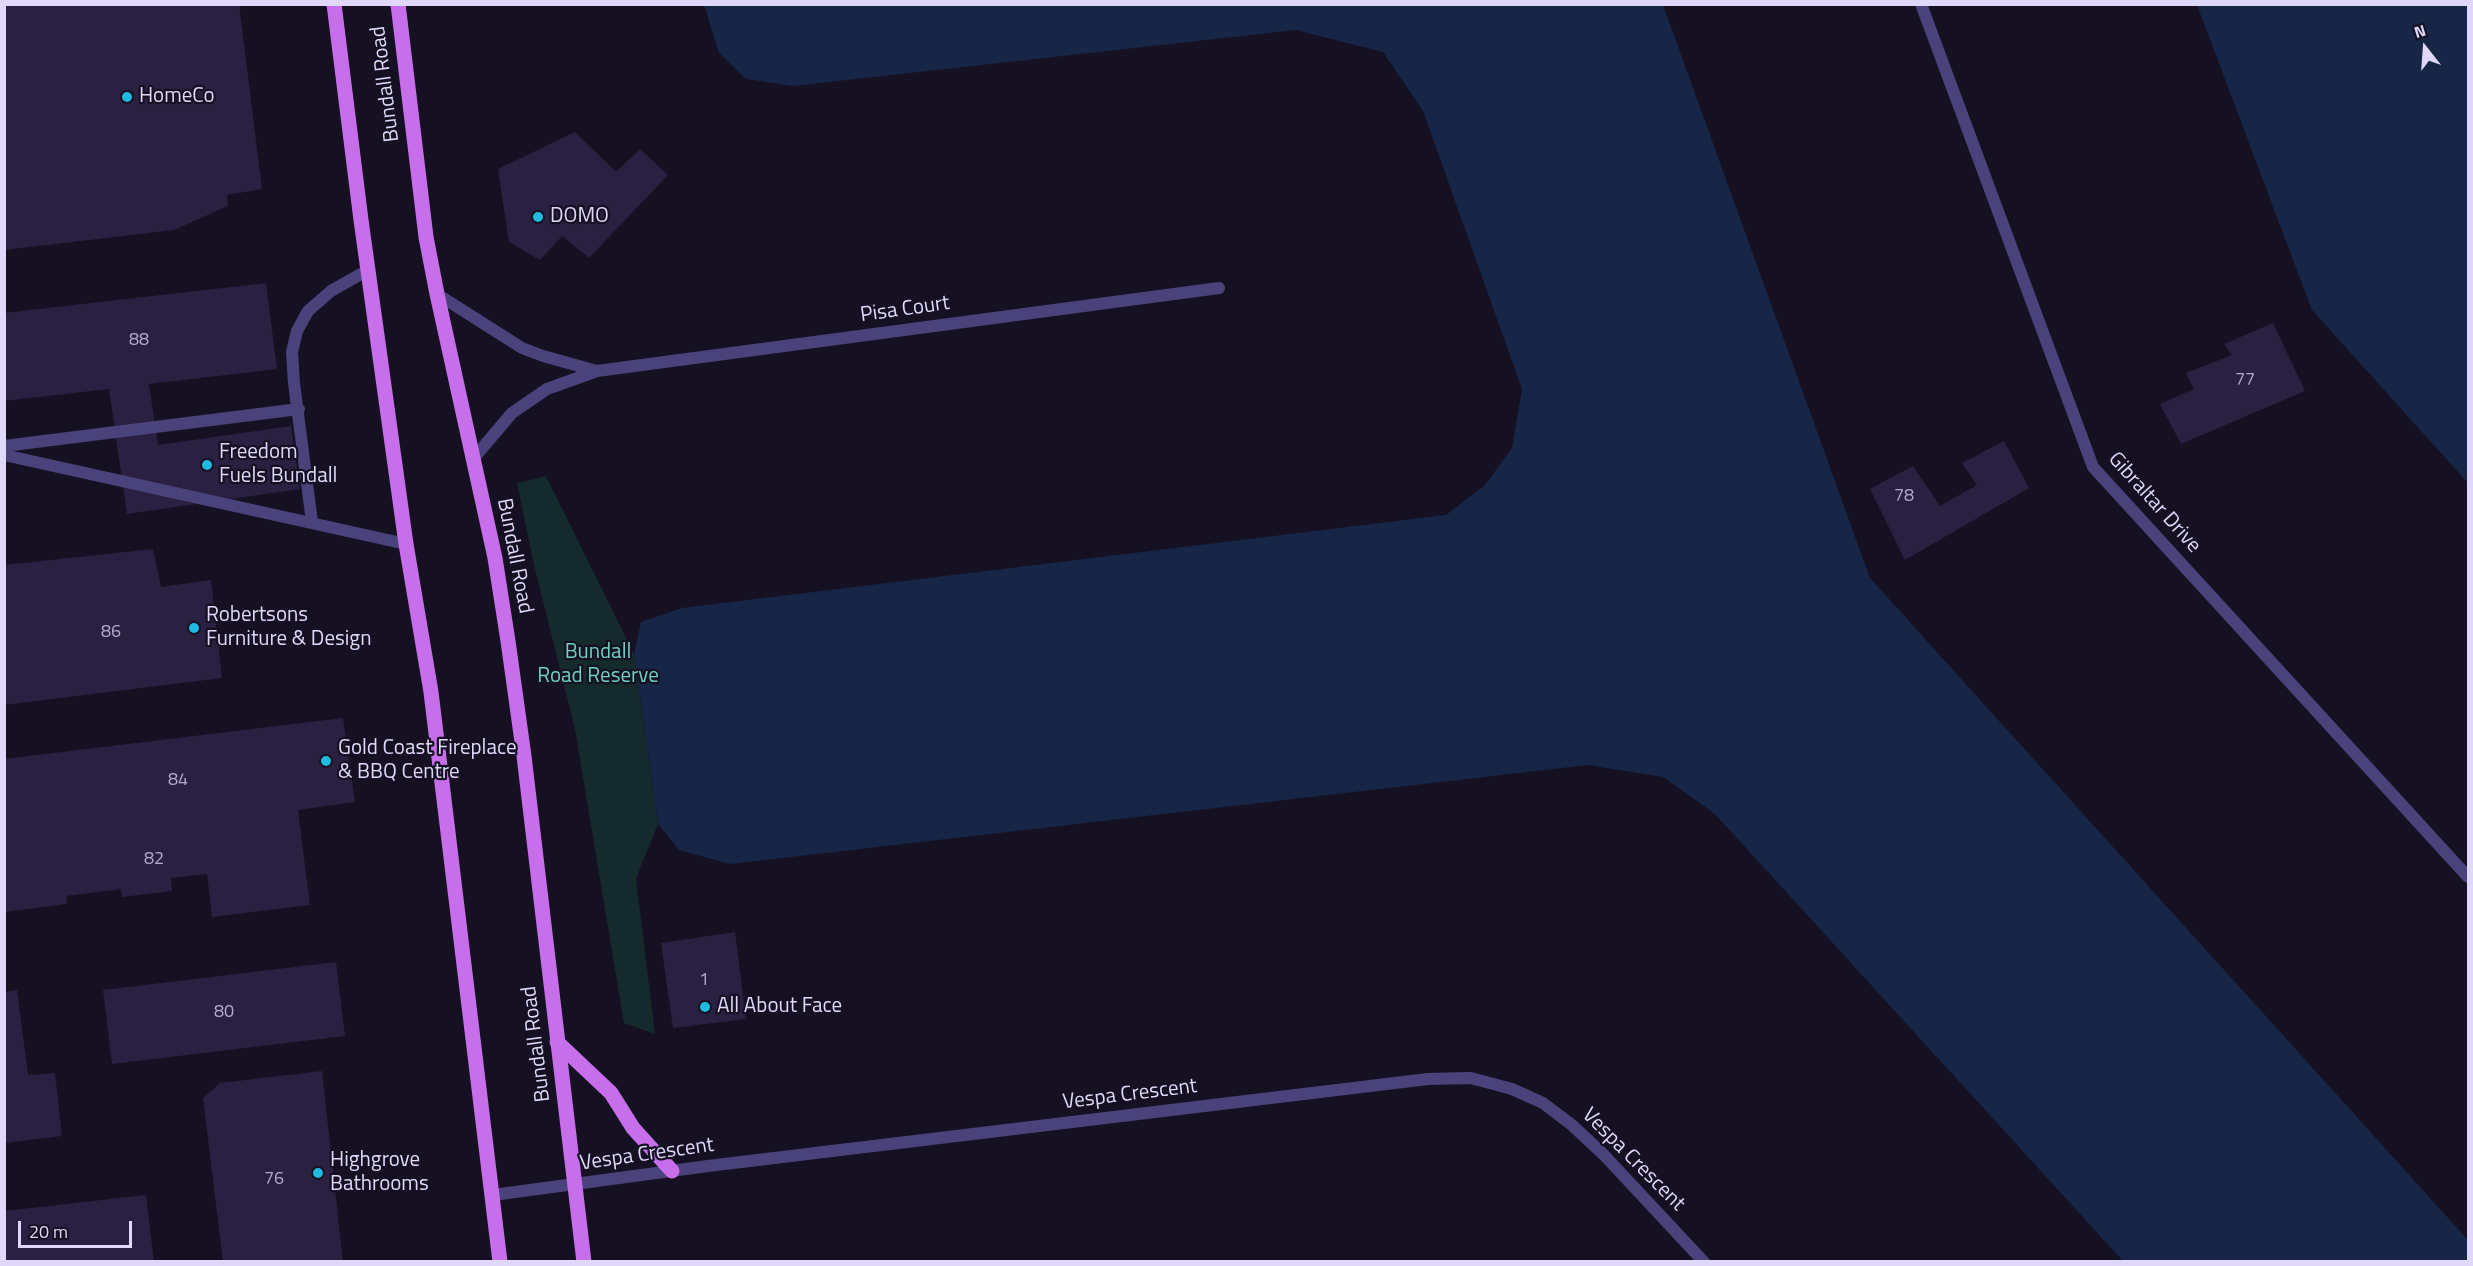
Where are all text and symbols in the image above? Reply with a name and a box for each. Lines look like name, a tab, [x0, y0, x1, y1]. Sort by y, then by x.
north arrow	[2395, 18, 2455, 78]
text: N	[2411, 18, 2429, 44]
street label: Bundall Road	[366, 25, 406, 143]
place label: HomeCo	[139, 84, 215, 110]
marker: HomeCo	[120, 90, 134, 104]
place label: DOMO	[550, 204, 609, 230]
marker: DOMO	[531, 210, 545, 224]
street label: Pisa Court	[859, 291, 951, 329]
house number: 88	[129, 330, 149, 352]
house number: 77	[2235, 370, 2255, 392]
place label: Freedom Fuels Bundall	[219, 440, 337, 490]
street label: Gibraltar Drive	[2102, 447, 2206, 559]
marker: Freedom Fuels Bundall	[200, 458, 214, 472]
house number: 78	[1894, 486, 1914, 508]
street label: Bundall Road	[490, 496, 538, 616]
place label: Robertsons Furniture & Design	[206, 603, 371, 653]
marker: Robertsons Furniture & Design	[187, 621, 201, 635]
house number: 86	[101, 622, 121, 644]
park label: Bundall Road Reserve	[537, 640, 659, 690]
place label: Gold Coast Fireplace & BBQ Centre	[338, 736, 517, 786]
marker: Gold Coast Fireplace & BBQ Centre	[319, 754, 333, 768]
house number: 84	[168, 770, 188, 792]
house number: 82	[144, 849, 164, 871]
house number: 1	[699, 970, 709, 992]
street label: Bundall Road	[517, 985, 557, 1103]
place label: All About Face	[717, 994, 842, 1020]
marker: All About Face	[698, 1000, 712, 1014]
house number: 80	[214, 1002, 234, 1024]
street label: Vespa Crescent	[1061, 1074, 1199, 1116]
street label: Vespa Crescent	[1576, 1103, 1690, 1217]
street label: Vespa Crescent	[578, 1133, 716, 1177]
place label: Highgrove Bathrooms	[330, 1148, 429, 1198]
marker: Highgrove Bathrooms	[311, 1166, 325, 1180]
house number: 76	[264, 1169, 284, 1191]
scale bar	[21, 1209, 135, 1247]
text: 20 m	[29, 1218, 68, 1245]

